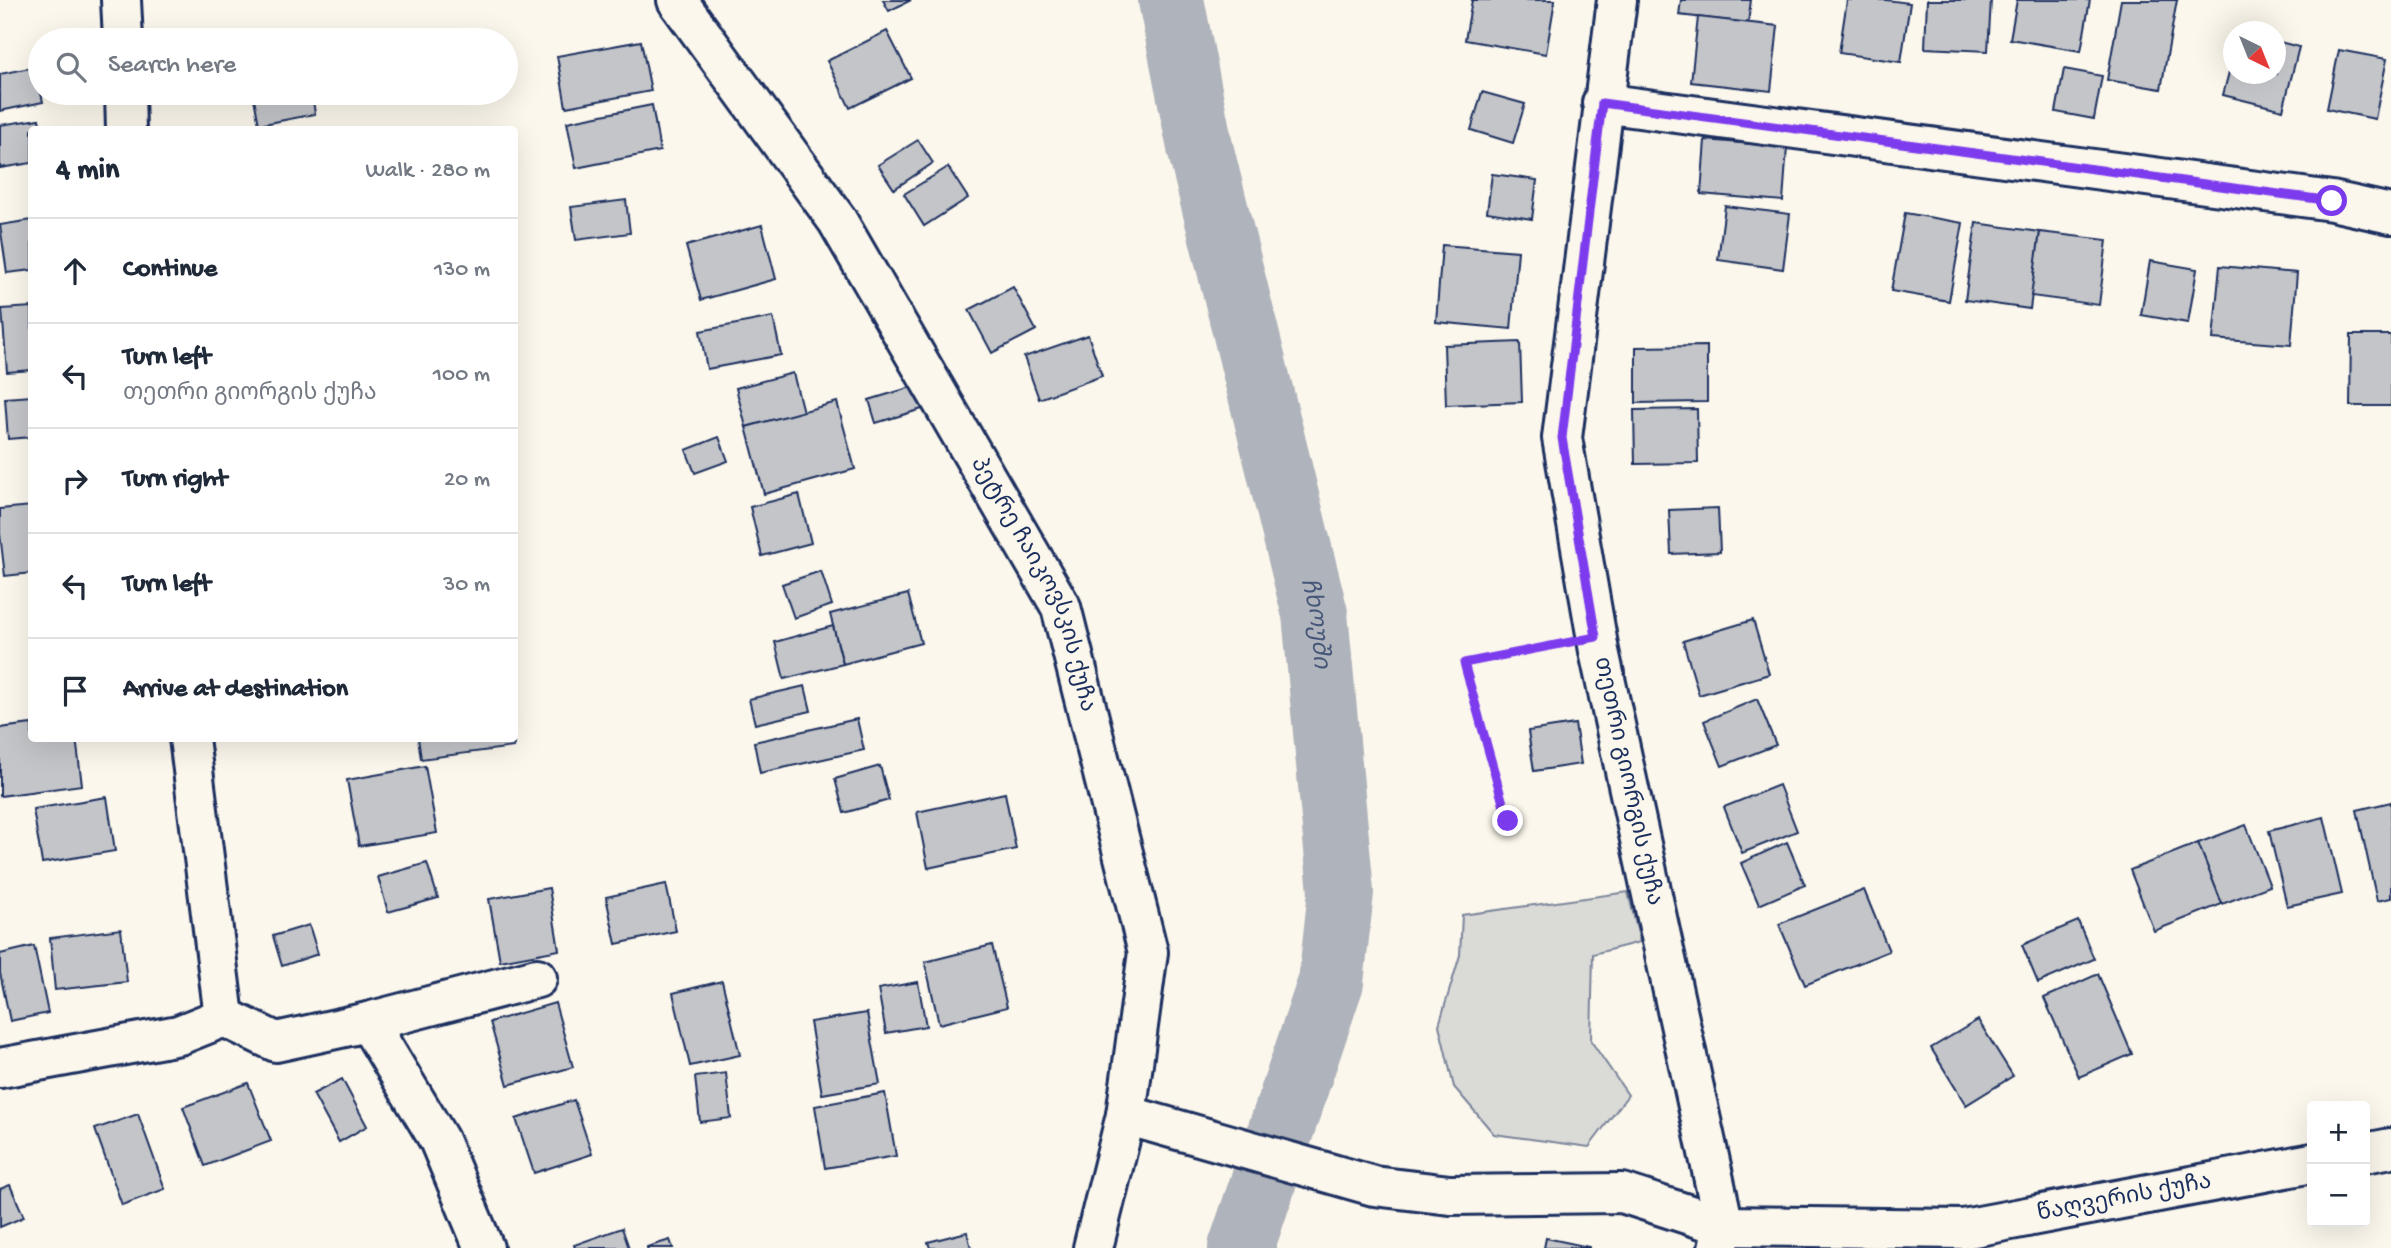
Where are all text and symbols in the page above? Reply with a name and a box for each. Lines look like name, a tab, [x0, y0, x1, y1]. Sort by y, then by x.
north arrow	[2223, 21, 2286, 84]
search box	[28, 28, 518, 105]
icon: search	[52, 48, 90, 86]
text: Search here	[108, 51, 236, 82]
text: 4 min	[56, 154, 119, 189]
text: Walk · 280 m	[366, 158, 490, 185]
route start	[2316, 185, 2347, 216]
icon: ahead	[56, 252, 94, 290]
text: Continue	[123, 255, 217, 286]
text: 130 m	[434, 257, 490, 284]
text: Turn left	[123, 343, 211, 374]
icon: left	[56, 357, 94, 395]
text: 100 m	[433, 362, 490, 389]
text: თეთრი გიორგის ქუჩა	[123, 381, 377, 408]
street label: პეტრე ჩაიკოვსკის ქუჩა	[964, 453, 1100, 715]
icon: right	[56, 462, 94, 500]
text: Turn right	[123, 465, 227, 496]
text: 20 m	[444, 467, 490, 494]
icon: left	[56, 567, 94, 605]
text: Turn left	[123, 570, 211, 601]
text: 30 m	[443, 572, 490, 599]
water label: ჩხოუში	[1292, 575, 1335, 671]
street label: თეთრი გიორგის ქუჩა	[1587, 654, 1667, 908]
icon: arrive	[56, 672, 94, 710]
text: Arrive at destination	[123, 675, 348, 706]
route end	[1492, 805, 1523, 836]
map controls	[2307, 1101, 2370, 1227]
button: +	[2307, 1101, 2370, 1164]
button: −	[2307, 1164, 2370, 1227]
street label: წაღვერის ქუჩა	[2035, 1169, 2214, 1228]

